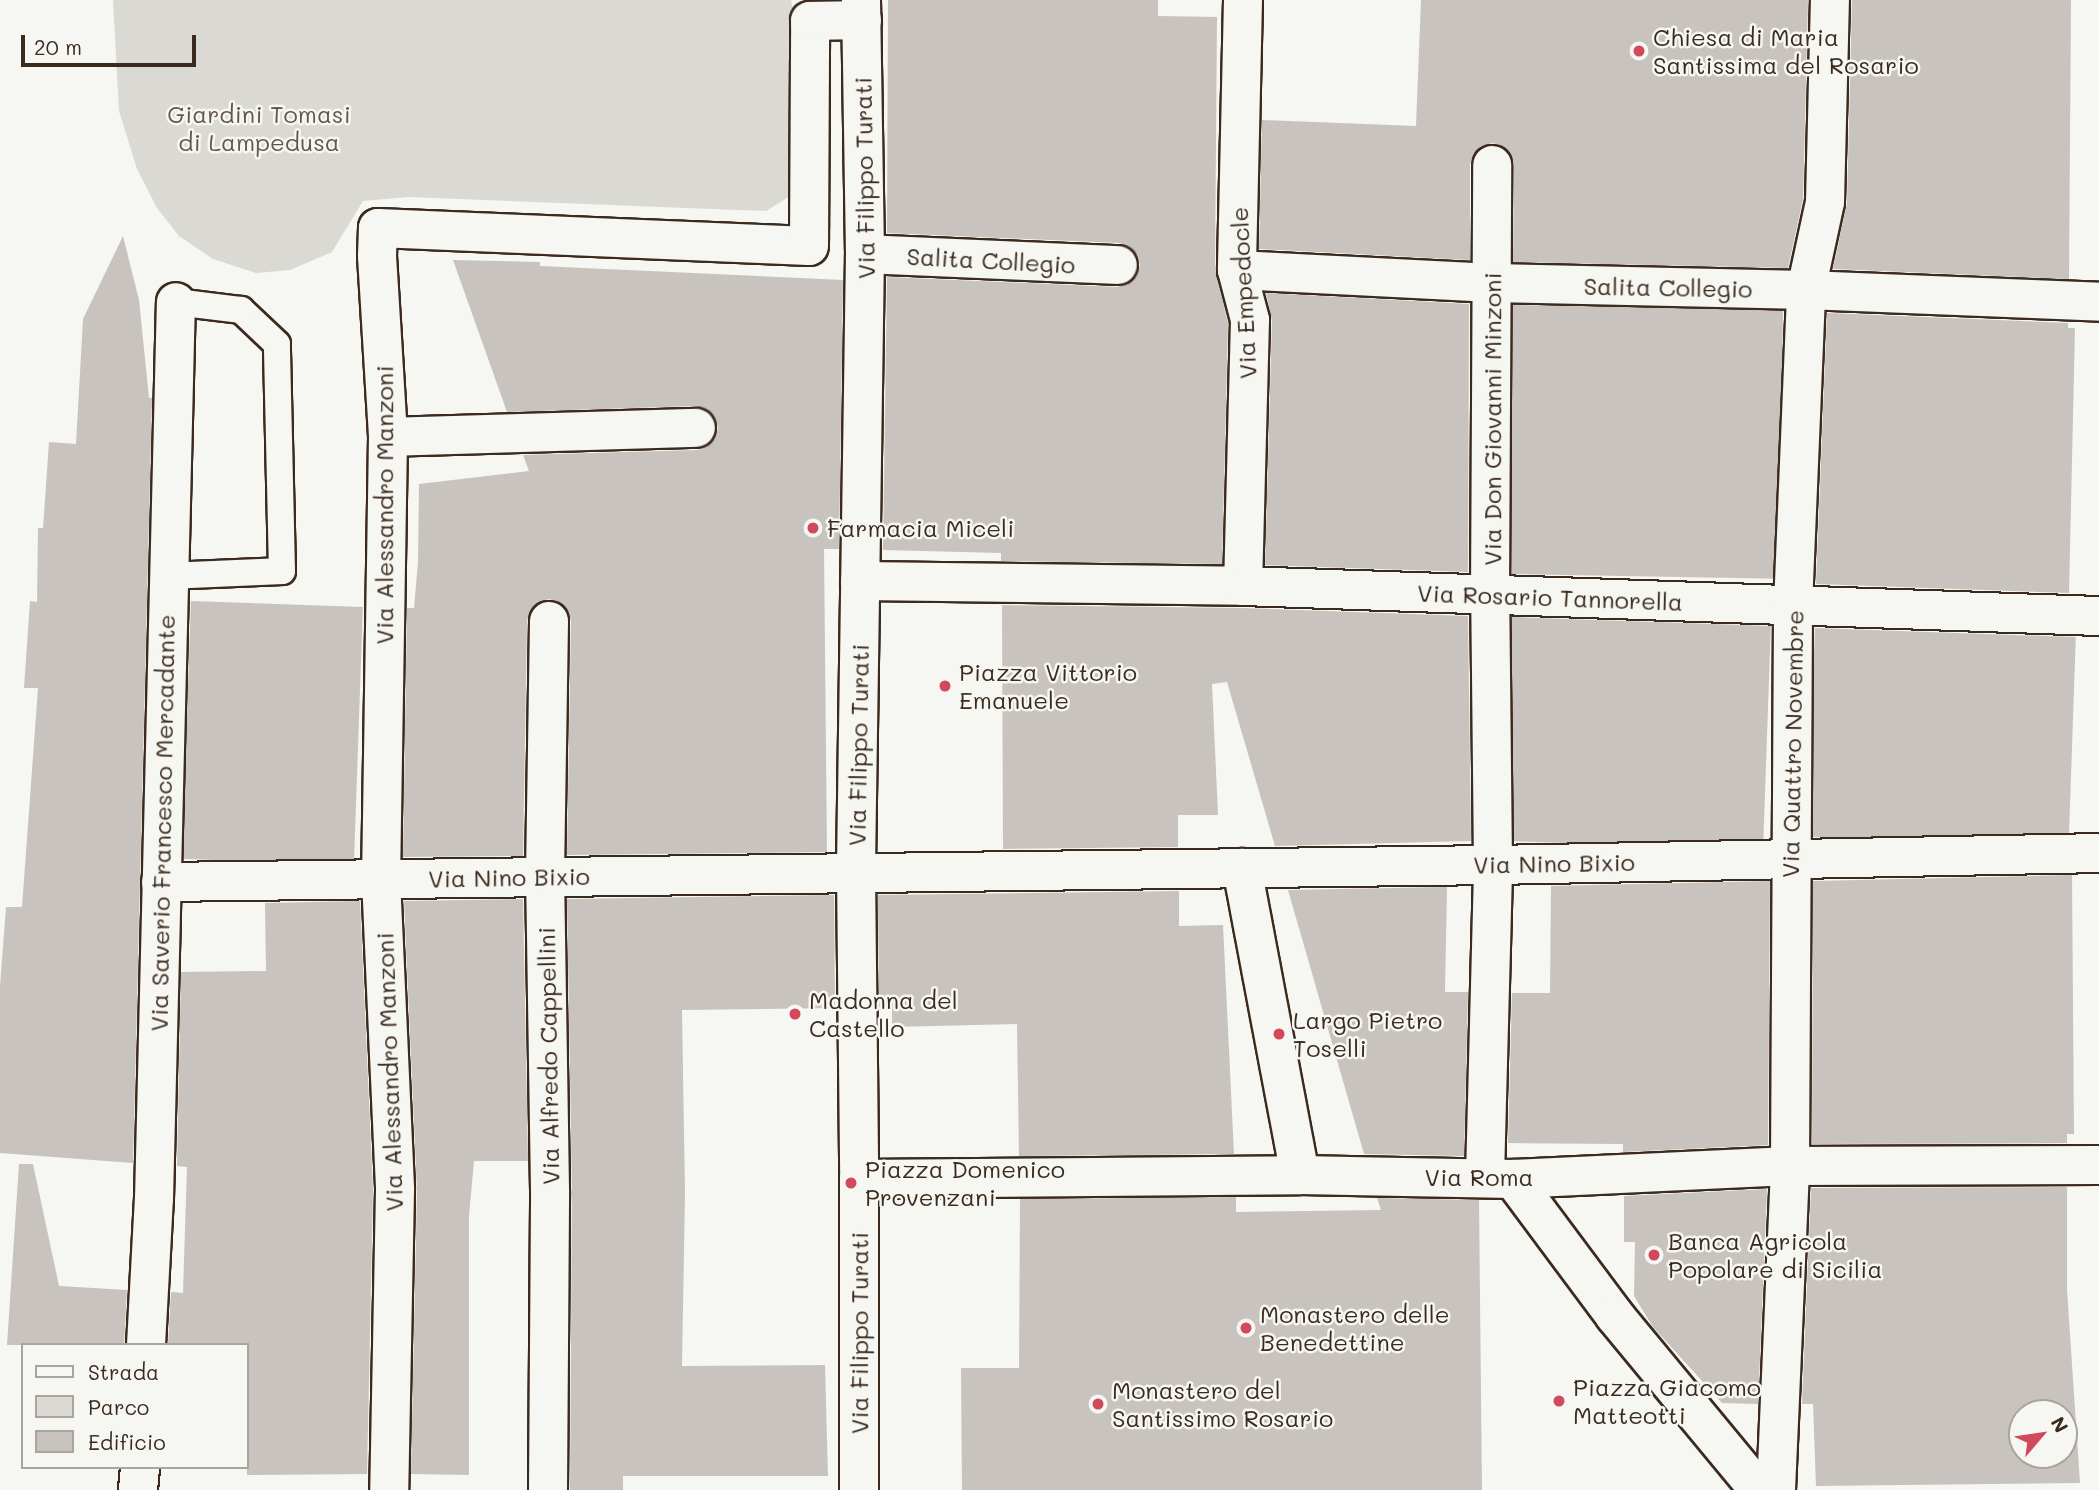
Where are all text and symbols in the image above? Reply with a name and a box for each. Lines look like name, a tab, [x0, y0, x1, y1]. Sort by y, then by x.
scale bar	[24, 21, 200, 65]
place label: Chiesa di Maria Santissima del Rosario	[1653, 23, 1919, 79]
text: 20 m	[34, 33, 82, 60]
marker: Chiesa di Maria Santissima del Rosario	[1631, 43, 1647, 59]
street label: Via Filippo Turati	[848, 77, 880, 279]
park label: Giardini Tomasi di Lampedusa	[167, 100, 351, 156]
street label: Via Empedocle	[1224, 206, 1262, 380]
street label: Salita Collegio	[906, 241, 1076, 279]
street label: Salita Collegio	[1583, 271, 1753, 303]
street label: Via Don Giovanni Minzoni	[1478, 272, 1506, 566]
street label: Via Alessandro Manzoni	[370, 365, 398, 645]
place label: Farmacia Miceli	[827, 514, 1014, 542]
marker: Farmacia Miceli	[805, 520, 821, 536]
street label: Via Rosario Tannorella	[1417, 578, 1683, 616]
street label: Via Quattro Novembre	[1775, 610, 1809, 878]
street label: Via Saverio Francesco Mercadante	[144, 614, 180, 1032]
street label: Via Filippo Turati	[842, 644, 874, 846]
place label: Piazza Vittorio Emanuele	[959, 658, 1137, 714]
marker: Piazza Vittorio Emanuele	[937, 678, 953, 694]
street label: Via Nino Bixio	[1473, 847, 1635, 879]
street label: Via Nino Bixio	[428, 861, 590, 893]
street label: Via Alfredo Cappellini	[531, 927, 565, 1185]
street label: Via Alessandro Manzoni	[370, 932, 408, 1212]
place label: Madonna del Castello	[809, 986, 958, 1042]
marker: Madonna del Castello	[787, 1006, 803, 1022]
place label: Largo Pietro Toselli	[1293, 1006, 1442, 1062]
marker: Largo Pietro Toselli	[1271, 1026, 1287, 1042]
place label: Piazza Domenico Provenzani	[865, 1155, 1065, 1211]
street label: Via Roma	[1424, 1163, 1534, 1191]
marker: Piazza Domenico Provenzani	[843, 1175, 859, 1191]
place label: Banca Agricola Popolare di Sicilia	[1668, 1227, 1882, 1283]
street label: Via Filippo Turati	[845, 1232, 873, 1434]
marker: Banca Agricola Popolare di Sicilia	[1646, 1247, 1662, 1263]
place label: Monastero delle Benedettine	[1260, 1300, 1450, 1356]
marker: Monastero delle Benedettine	[1238, 1320, 1254, 1336]
legend	[21, 1343, 248, 1469]
text: Strada	[88, 1358, 159, 1385]
place label: Piazza Giacomo Matteotti	[1573, 1373, 1761, 1429]
place label: Monastero del Santissimo Rosario	[1112, 1376, 1333, 1432]
text: Parco	[88, 1393, 149, 1420]
marker: Piazza Giacomo Matteotti	[1551, 1393, 1567, 1409]
marker: Monastero del Santissimo Rosario	[1090, 1396, 1106, 1412]
north arrow	[2008, 1399, 2078, 1469]
text: N	[2046, 1412, 2074, 1437]
text: Edificio	[88, 1428, 166, 1455]

